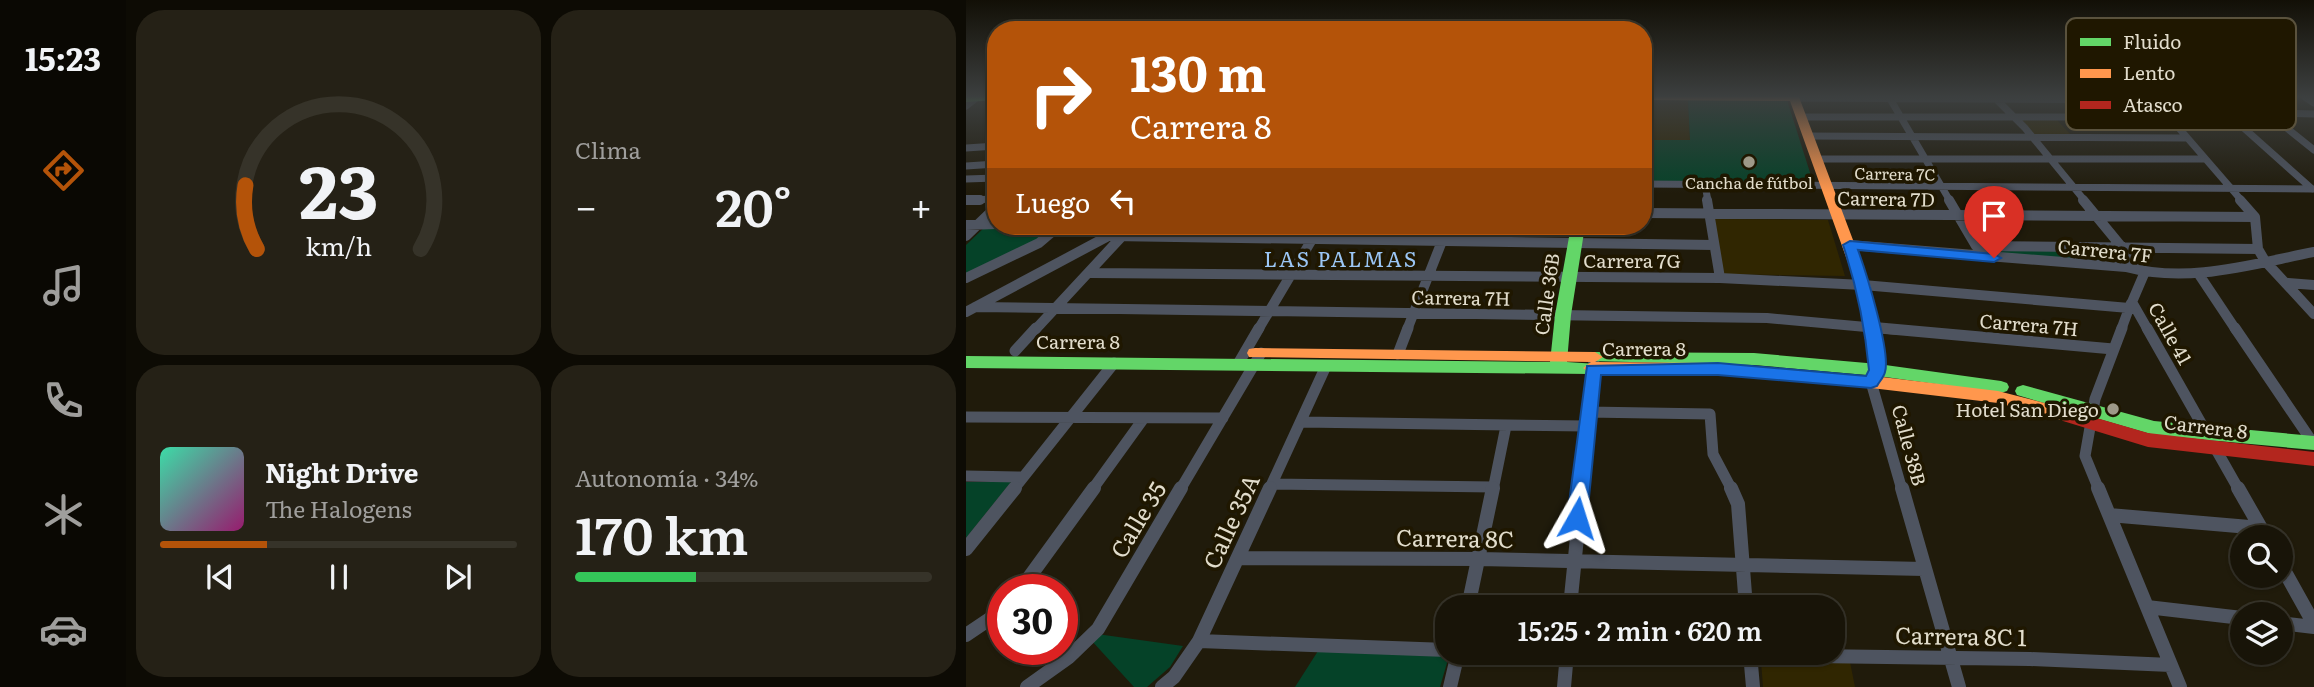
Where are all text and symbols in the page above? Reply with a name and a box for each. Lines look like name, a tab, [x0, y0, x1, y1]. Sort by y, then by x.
legend	[2066, 18, 2296, 130]
text: Fluido	[2123, 27, 2181, 55]
text: 15:23	[25, 33, 101, 81]
text: 130 m	[1130, 34, 1266, 107]
icon: right	[1015, 49, 1106, 140]
text: Lento	[2123, 58, 2176, 86]
text: Atasco	[2123, 90, 2183, 118]
text: Carrera 8	[1130, 101, 1272, 149]
text: Clima	[575, 132, 641, 166]
text: 23	[299, 133, 378, 241]
icon: directions	[39, 146, 88, 195]
marker: Cancha de fútbol	[1741, 154, 1757, 170]
street label: Carrera 7C	[1854, 160, 1936, 186]
text: 20°	[715, 166, 792, 243]
place label: Cancha de fútbol	[1685, 170, 1813, 194]
text: −	[575, 176, 597, 233]
text: +	[910, 176, 932, 233]
text: Luego	[1015, 182, 1090, 221]
icon: left	[1104, 182, 1142, 220]
street label: Carrera 7D	[1837, 183, 1935, 213]
pin	[1964, 186, 2024, 258]
icon: arrive	[1975, 197, 2013, 235]
text: km/h	[305, 226, 372, 263]
street label: Carrera 7F	[2056, 231, 2154, 269]
district label: LAS PALMAS	[1264, 242, 1418, 273]
street label: Carrera 7G	[1583, 246, 1681, 274]
street label: Calle 36B	[1526, 251, 1566, 337]
icon: music	[39, 261, 88, 310]
street label: Carrera 7H	[1411, 282, 1511, 312]
street label: Calle 41	[2142, 297, 2200, 370]
street label: Carrera 7H	[1978, 306, 2080, 342]
street label: Carrera 8	[1036, 327, 1120, 355]
street label: Carrera 8	[1602, 334, 1686, 362]
icon: phone	[39, 376, 88, 425]
place label: Hotel San Diego	[1955, 395, 2099, 423]
street label: Calle 38B	[1886, 401, 1934, 489]
marker: Hotel San Diego	[2105, 401, 2121, 417]
street label: Carrera 8	[2163, 407, 2249, 445]
text: Night Drive	[265, 452, 419, 491]
text: Autonomía · 34%	[575, 460, 759, 494]
street label: Calle 35A	[1193, 468, 1267, 574]
street label: Calle 35	[1101, 474, 1173, 564]
position arrow	[1540, 481, 1614, 555]
icon: climate	[39, 490, 88, 539]
text: The Halogens	[265, 491, 412, 525]
text: 170 km	[575, 494, 749, 571]
street label: Carrera 8C	[1396, 519, 1514, 555]
map controls	[2230, 525, 2293, 665]
button: search	[2230, 525, 2293, 588]
icon: previous	[201, 558, 239, 596]
icon: pause	[320, 558, 358, 596]
icon: next	[439, 558, 477, 596]
speed limit sign: 30	[987, 574, 1078, 665]
button: layers	[2230, 602, 2293, 665]
icon: car	[39, 605, 88, 654]
text: 15:25 · 2 min · 620 m	[1518, 610, 1762, 649]
street label: Carrera 8C 1	[1895, 617, 2027, 653]

